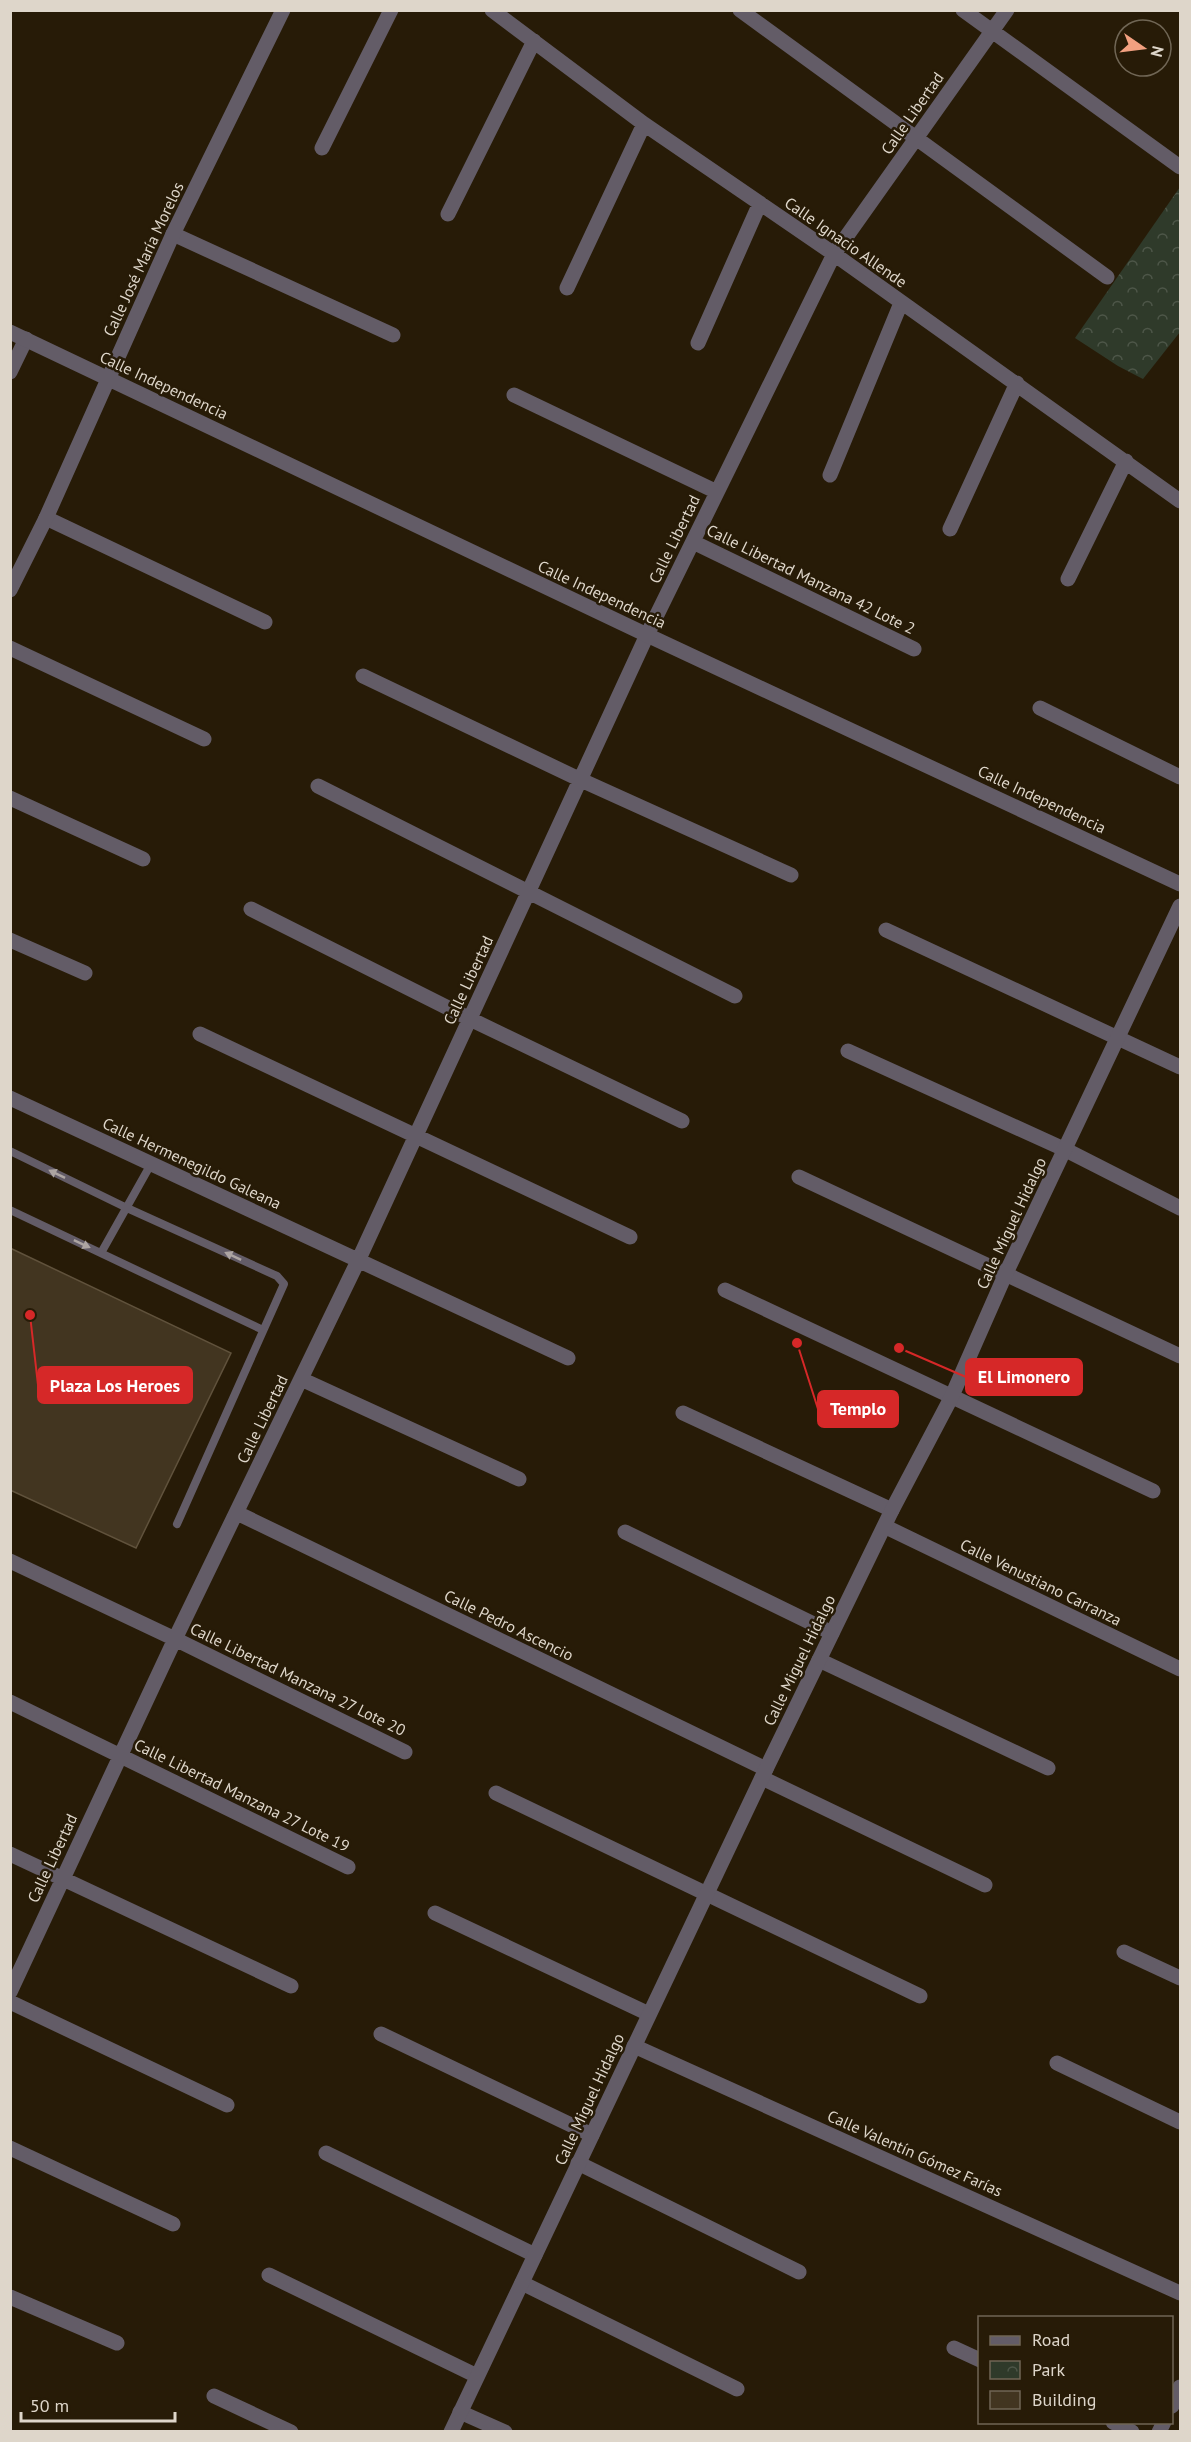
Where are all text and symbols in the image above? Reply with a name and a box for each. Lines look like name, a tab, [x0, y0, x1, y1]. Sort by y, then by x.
north arrow	[1113, 18, 1173, 78]
text: N	[1147, 44, 1169, 59]
street label: Calle Libertad	[876, 68, 948, 158]
street label: Calle José María Morelos	[98, 178, 188, 339]
street label: Calle Ignacio Allende	[781, 192, 911, 292]
street label: Calle Independencia	[97, 347, 231, 423]
street label: Calle Libertad	[644, 492, 704, 586]
street label: Calle Libertad Manzana 42 Lote 2	[704, 520, 918, 638]
street label: Calle Independencia	[535, 556, 669, 632]
street label: Calle Independencia	[975, 761, 1109, 837]
street label: Calle Libertad	[439, 932, 497, 1028]
street label: Calle Hermenegildo Galeana	[99, 1113, 285, 1213]
street label: Calle Miguel Hidalgo	[972, 1154, 1050, 1292]
one-way arrow	[48, 1169, 65, 1178]
one-way arrow	[74, 1240, 91, 1249]
one-way arrow	[225, 1252, 242, 1261]
callout: El Limonero	[966, 1359, 1082, 1395]
text: El Limonero	[978, 1365, 1071, 1388]
callout: Plaza Los Heroes	[38, 1367, 192, 1403]
street label: Calle Libertad	[232, 1372, 292, 1466]
text: Plaza Los Heroes	[50, 1374, 181, 1397]
callout: Templo	[818, 1391, 898, 1427]
text: Templo	[830, 1397, 886, 1420]
street label: Calle Venustiano Carranza	[957, 1534, 1125, 1630]
street label: Calle Pedro Ascencio	[441, 1585, 577, 1665]
street label: Calle Miguel Hidalgo	[759, 1591, 839, 1729]
street label: Calle Libertad Manzana 27 Lote 20	[187, 1618, 409, 1740]
street label: Calle Libertad Manzana 27 Lote 19	[131, 1734, 353, 1856]
street label: Calle Libertad	[23, 1810, 81, 1906]
street label: Calle Miguel Hidalgo	[550, 2030, 628, 2168]
street label: Calle Valentín Gómez Farías	[824, 2105, 1006, 2201]
legend	[978, 2316, 1173, 2424]
text: Road	[1032, 2328, 1070, 2351]
text: Park	[1032, 2358, 1065, 2381]
scale bar	[21, 2385, 176, 2423]
text: Building	[1032, 2388, 1096, 2411]
text: 50 m	[30, 2394, 69, 2417]

